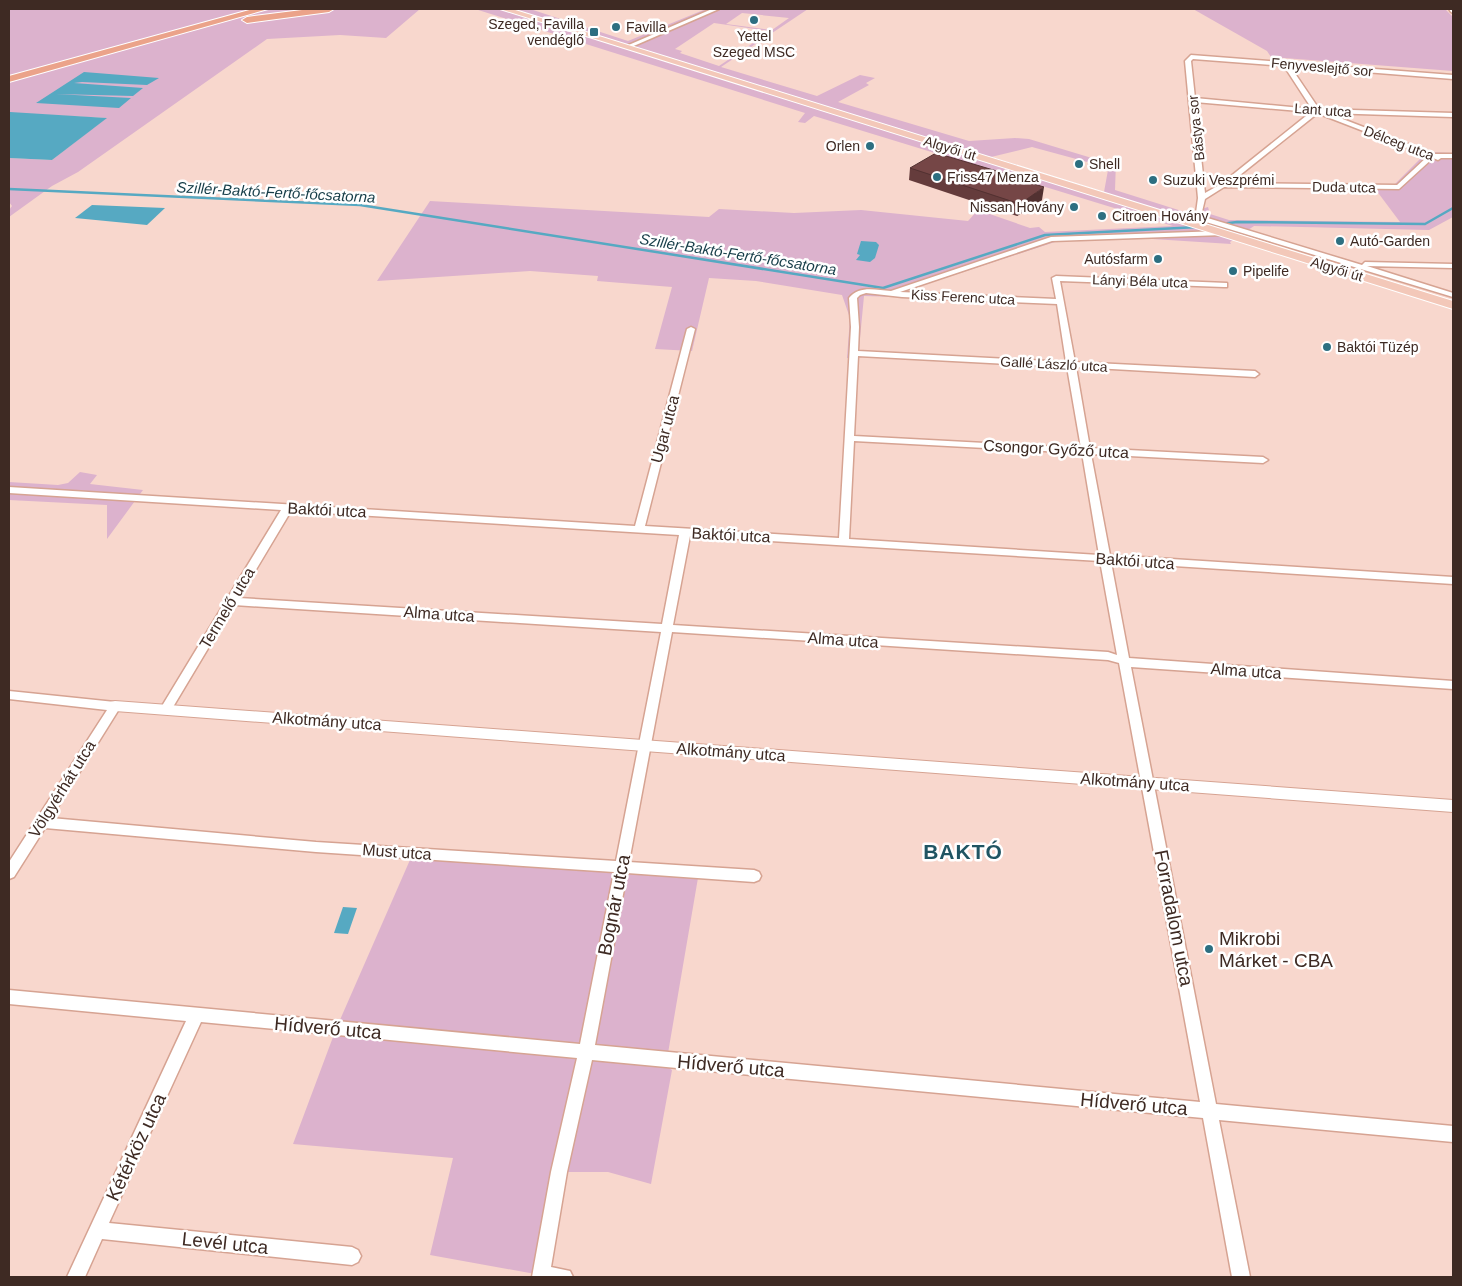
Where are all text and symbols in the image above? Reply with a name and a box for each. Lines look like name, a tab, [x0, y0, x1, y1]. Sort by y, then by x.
marker: Yettel Szeged MSC	[748, 14, 760, 26]
place label: Szeged, Favilla vendéglő	[488, 16, 584, 48]
place label: Favilla	[626, 19, 667, 35]
marker: Favilla	[610, 21, 622, 33]
marker: Szeged, Favilla vendéglő	[588, 26, 600, 38]
place label: Yettel Szeged MSC	[713, 28, 795, 60]
street label: Fenyveslejtő sor	[1271, 55, 1374, 79]
street label: Bástya sor	[1185, 94, 1207, 162]
street label: Lant utca	[1294, 100, 1352, 120]
street label: Délceg utca	[1362, 122, 1437, 164]
street label: Algyői út	[922, 132, 978, 164]
place label: Orlen	[826, 138, 860, 154]
marker: Orlen	[864, 140, 876, 152]
place label: Shell	[1089, 156, 1120, 172]
marker: Shell	[1073, 158, 1085, 170]
place label: Friss47 Menza	[947, 169, 1039, 185]
marker: Friss47 Menza	[931, 171, 943, 183]
place label: Suzuki Veszprémi	[1163, 172, 1274, 188]
marker: Suzuki Veszprémi	[1147, 174, 1159, 186]
water label: Szillér-Baktó-Fertő-főcsatorna	[176, 178, 376, 206]
street label: Duda utca	[1312, 178, 1376, 196]
place label: Nissan Hovány	[970, 199, 1064, 215]
marker: Nissan Hovány	[1068, 201, 1080, 213]
place label: Citroen Hovány	[1112, 208, 1209, 224]
marker: Citroen Hovány	[1096, 210, 1108, 222]
water label: Szillér-Baktó-Fertő-főcsatorna	[638, 230, 838, 278]
place label: Autó-Garden	[1350, 233, 1430, 249]
marker: Autó-Garden	[1334, 235, 1346, 247]
place label: Autósfarm	[1084, 251, 1148, 267]
marker: Autósfarm	[1152, 253, 1164, 265]
street label: Algyői út	[1309, 253, 1365, 285]
place label: Pipelife	[1243, 263, 1289, 279]
marker: Pipelife	[1227, 265, 1239, 277]
street label: Lányi Béla utca	[1092, 271, 1188, 291]
street label: Kiss Ferenc utca	[911, 286, 1016, 308]
place label: Baktói Tüzép	[1337, 339, 1419, 355]
marker: Baktói Tüzép	[1321, 341, 1333, 353]
street label: Gallé László utca	[1000, 353, 1108, 375]
street label: Ugar utca	[648, 393, 682, 465]
street label: Csongor Győző utca	[983, 437, 1129, 461]
street label: Baktói utca	[287, 499, 367, 521]
street label: Baktói utca	[691, 524, 771, 546]
street label: Baktói utca	[1095, 550, 1175, 572]
street label: Termelő utca	[196, 564, 258, 652]
street label: Alma utca	[403, 603, 475, 625]
street label: Alma utca	[807, 629, 879, 651]
street label: Alma utca	[1210, 660, 1282, 682]
street label: Alkotmány utca	[272, 709, 382, 733]
street label: Völgyérhát utca	[25, 737, 99, 841]
street label: Alkotmány utca	[676, 740, 786, 764]
street label: Alkotmány utca	[1080, 770, 1190, 794]
district label: BAKTÓ	[923, 840, 1003, 863]
street label: Must utca	[362, 841, 432, 863]
street label: Forradalom utca	[1150, 848, 1198, 988]
street label: Bognár utca	[594, 852, 634, 957]
place label: Mikrobi Márket - CBA	[1219, 928, 1333, 971]
marker: Mikrobi Márket - CBA	[1203, 943, 1215, 955]
street label: Hídverő utca	[273, 1013, 383, 1043]
street label: Hídverő utca	[676, 1051, 786, 1081]
street label: Hídverő utca	[1079, 1089, 1189, 1119]
street label: Kétérköz utca	[102, 1090, 170, 1204]
street label: Levél utca	[181, 1228, 270, 1258]

